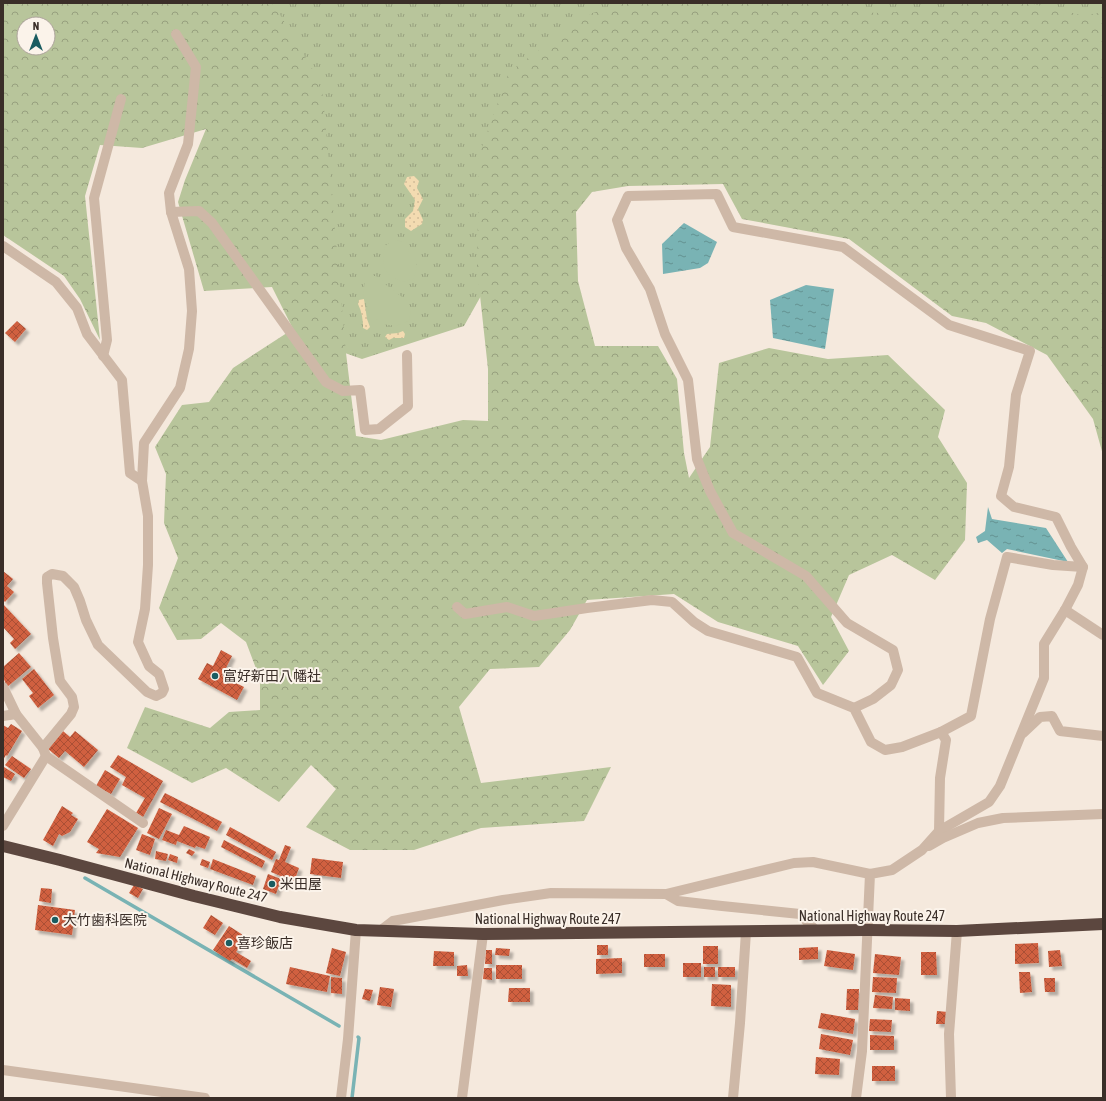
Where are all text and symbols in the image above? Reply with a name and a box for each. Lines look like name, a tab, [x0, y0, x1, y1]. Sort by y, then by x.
north arrow	[16, 16, 56, 56]
text: N	[33, 20, 39, 32]
place label: 富好新田八幡社	[223, 668, 321, 684]
marker: 富好新田八幡社	[210, 671, 220, 681]
street label: National Highway Route 247	[123, 855, 269, 905]
place label: 米田屋	[280, 876, 322, 892]
marker: 米田屋	[267, 879, 277, 889]
street label: National Highway Route 247	[799, 908, 945, 924]
street label: National Highway Route 247	[475, 911, 621, 927]
place label: 大竹歯科医院	[63, 912, 147, 928]
marker: 大竹歯科医院	[50, 915, 60, 925]
place label: 喜珍飯店	[237, 935, 293, 951]
marker: 喜珍飯店	[224, 938, 234, 948]

